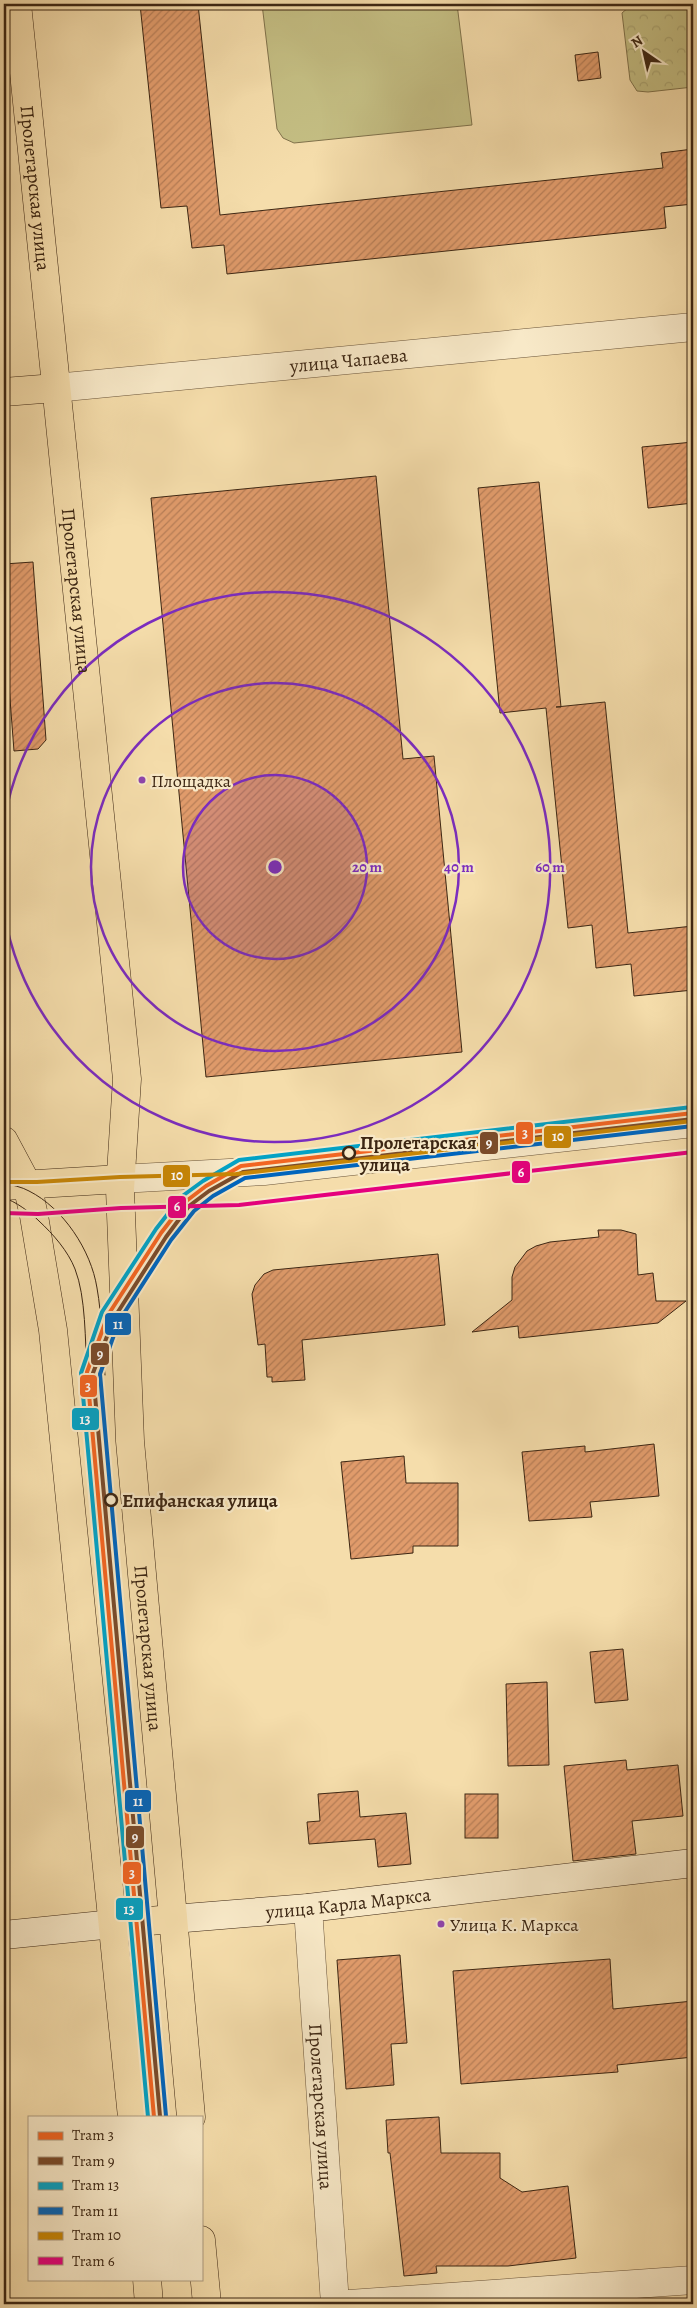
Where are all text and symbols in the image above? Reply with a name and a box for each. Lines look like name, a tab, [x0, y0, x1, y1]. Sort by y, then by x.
north arrow	[620, 28, 670, 78]
text: N	[627, 31, 647, 52]
street label: Пролетарская улица	[13, 104, 56, 272]
street label: улица Чапаева	[288, 342, 409, 380]
street label: Пролетарская улица	[55, 507, 97, 675]
place label: Площадка	[151, 769, 232, 793]
marker: Площадка	[137, 775, 147, 785]
text: 20 m	[352, 857, 382, 877]
text: 40 m	[444, 857, 474, 877]
text: 60 m	[535, 857, 565, 877]
centre of rings	[266, 858, 284, 876]
line badge: 3	[515, 1121, 534, 1145]
text: 3	[522, 1124, 528, 1143]
line badge: 10	[543, 1125, 572, 1149]
text: 10	[552, 1127, 564, 1146]
place label: Пролетарская улица	[359, 1130, 476, 1178]
line badge: 9	[479, 1131, 499, 1155]
text: 9	[486, 1134, 493, 1153]
marker: Пролетарская улица	[342, 1146, 356, 1160]
line badge: 6	[511, 1160, 531, 1184]
text: 6	[518, 1163, 525, 1182]
line badge: 10	[162, 1164, 191, 1188]
text: 10	[171, 1166, 183, 1185]
line badge: 6	[167, 1195, 187, 1219]
text: 6	[174, 1197, 181, 1216]
line badge: 11	[104, 1312, 132, 1336]
text: 11	[113, 1315, 123, 1334]
line badge: 9	[90, 1342, 110, 1366]
text: 9	[97, 1345, 104, 1364]
line badge: 3	[79, 1374, 98, 1398]
text: 3	[85, 1377, 91, 1396]
line badge: 13	[71, 1407, 100, 1431]
text: 13	[79, 1410, 91, 1429]
place label: Епифанская улица	[122, 1488, 279, 1514]
marker: Епифанская улица	[104, 1493, 118, 1507]
street label: Пролетарская улица	[127, 1564, 168, 1732]
line badge: 11	[124, 1789, 152, 1813]
text: 11	[133, 1792, 143, 1811]
line badge: 9	[125, 1825, 145, 1849]
text: 9	[132, 1828, 139, 1847]
line badge: 3	[122, 1861, 142, 1885]
text: 3	[129, 1864, 135, 1883]
street label: улица Карла Маркса	[264, 1882, 433, 1925]
line badge: 13	[115, 1897, 144, 1921]
text: 13	[123, 1900, 135, 1919]
place label: Улица К. Маркса	[450, 1913, 579, 1937]
marker: Улица К. Маркса	[436, 1919, 446, 1929]
street label: Пролетарская улица	[302, 2023, 339, 2191]
legend	[28, 2116, 202, 2280]
text: Tram 3	[72, 2125, 114, 2145]
text: Tram 9	[72, 2151, 115, 2171]
text: Tram 13	[72, 2175, 119, 2195]
text: Tram 11	[72, 2201, 118, 2221]
text: Tram 10	[72, 2225, 121, 2245]
text: Tram 6	[72, 2251, 115, 2271]

